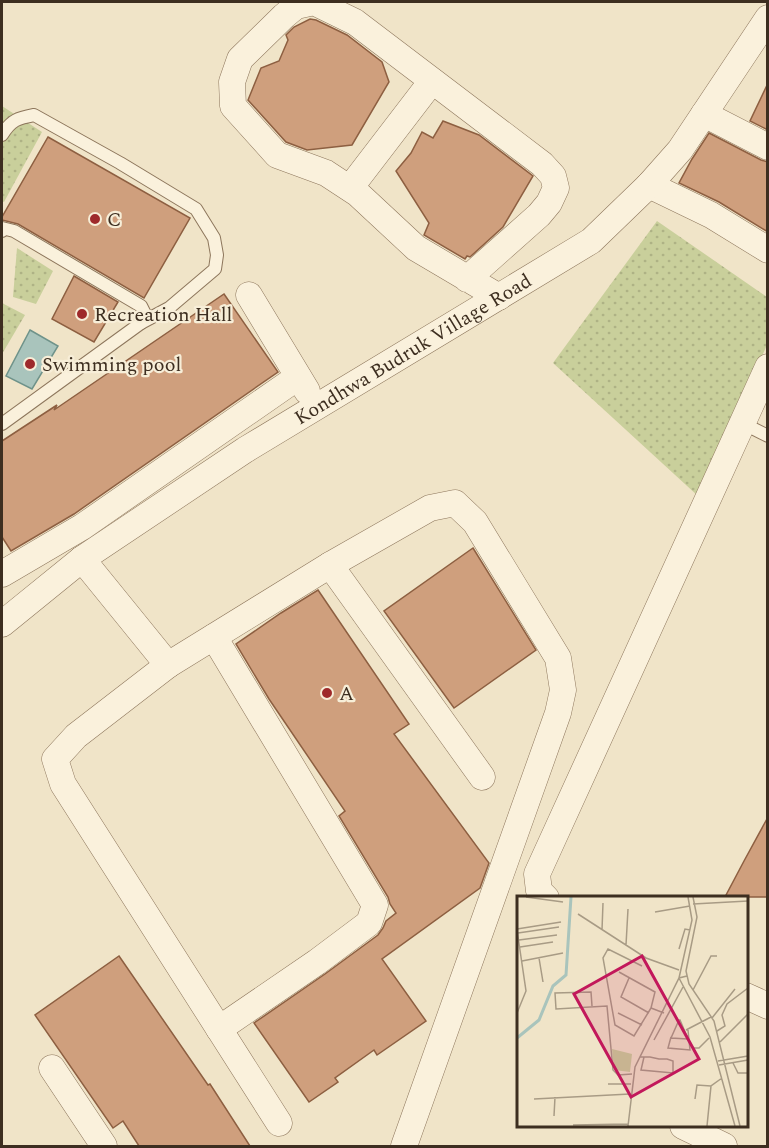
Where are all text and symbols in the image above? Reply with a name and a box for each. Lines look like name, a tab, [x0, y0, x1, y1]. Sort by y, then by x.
place label: C	[107, 205, 122, 235]
marker: C	[88, 212, 102, 226]
street label: Kondhwa Budruk Village Road	[289, 266, 538, 433]
place label: Recreation Hall	[94, 300, 232, 330]
marker: Recreation Hall	[75, 307, 89, 321]
place label: Swimming pool	[42, 350, 181, 380]
marker: Swimming pool	[23, 357, 37, 371]
place label: A	[339, 679, 354, 709]
marker: A	[320, 686, 334, 700]
inset map	[517, 896, 748, 1127]

